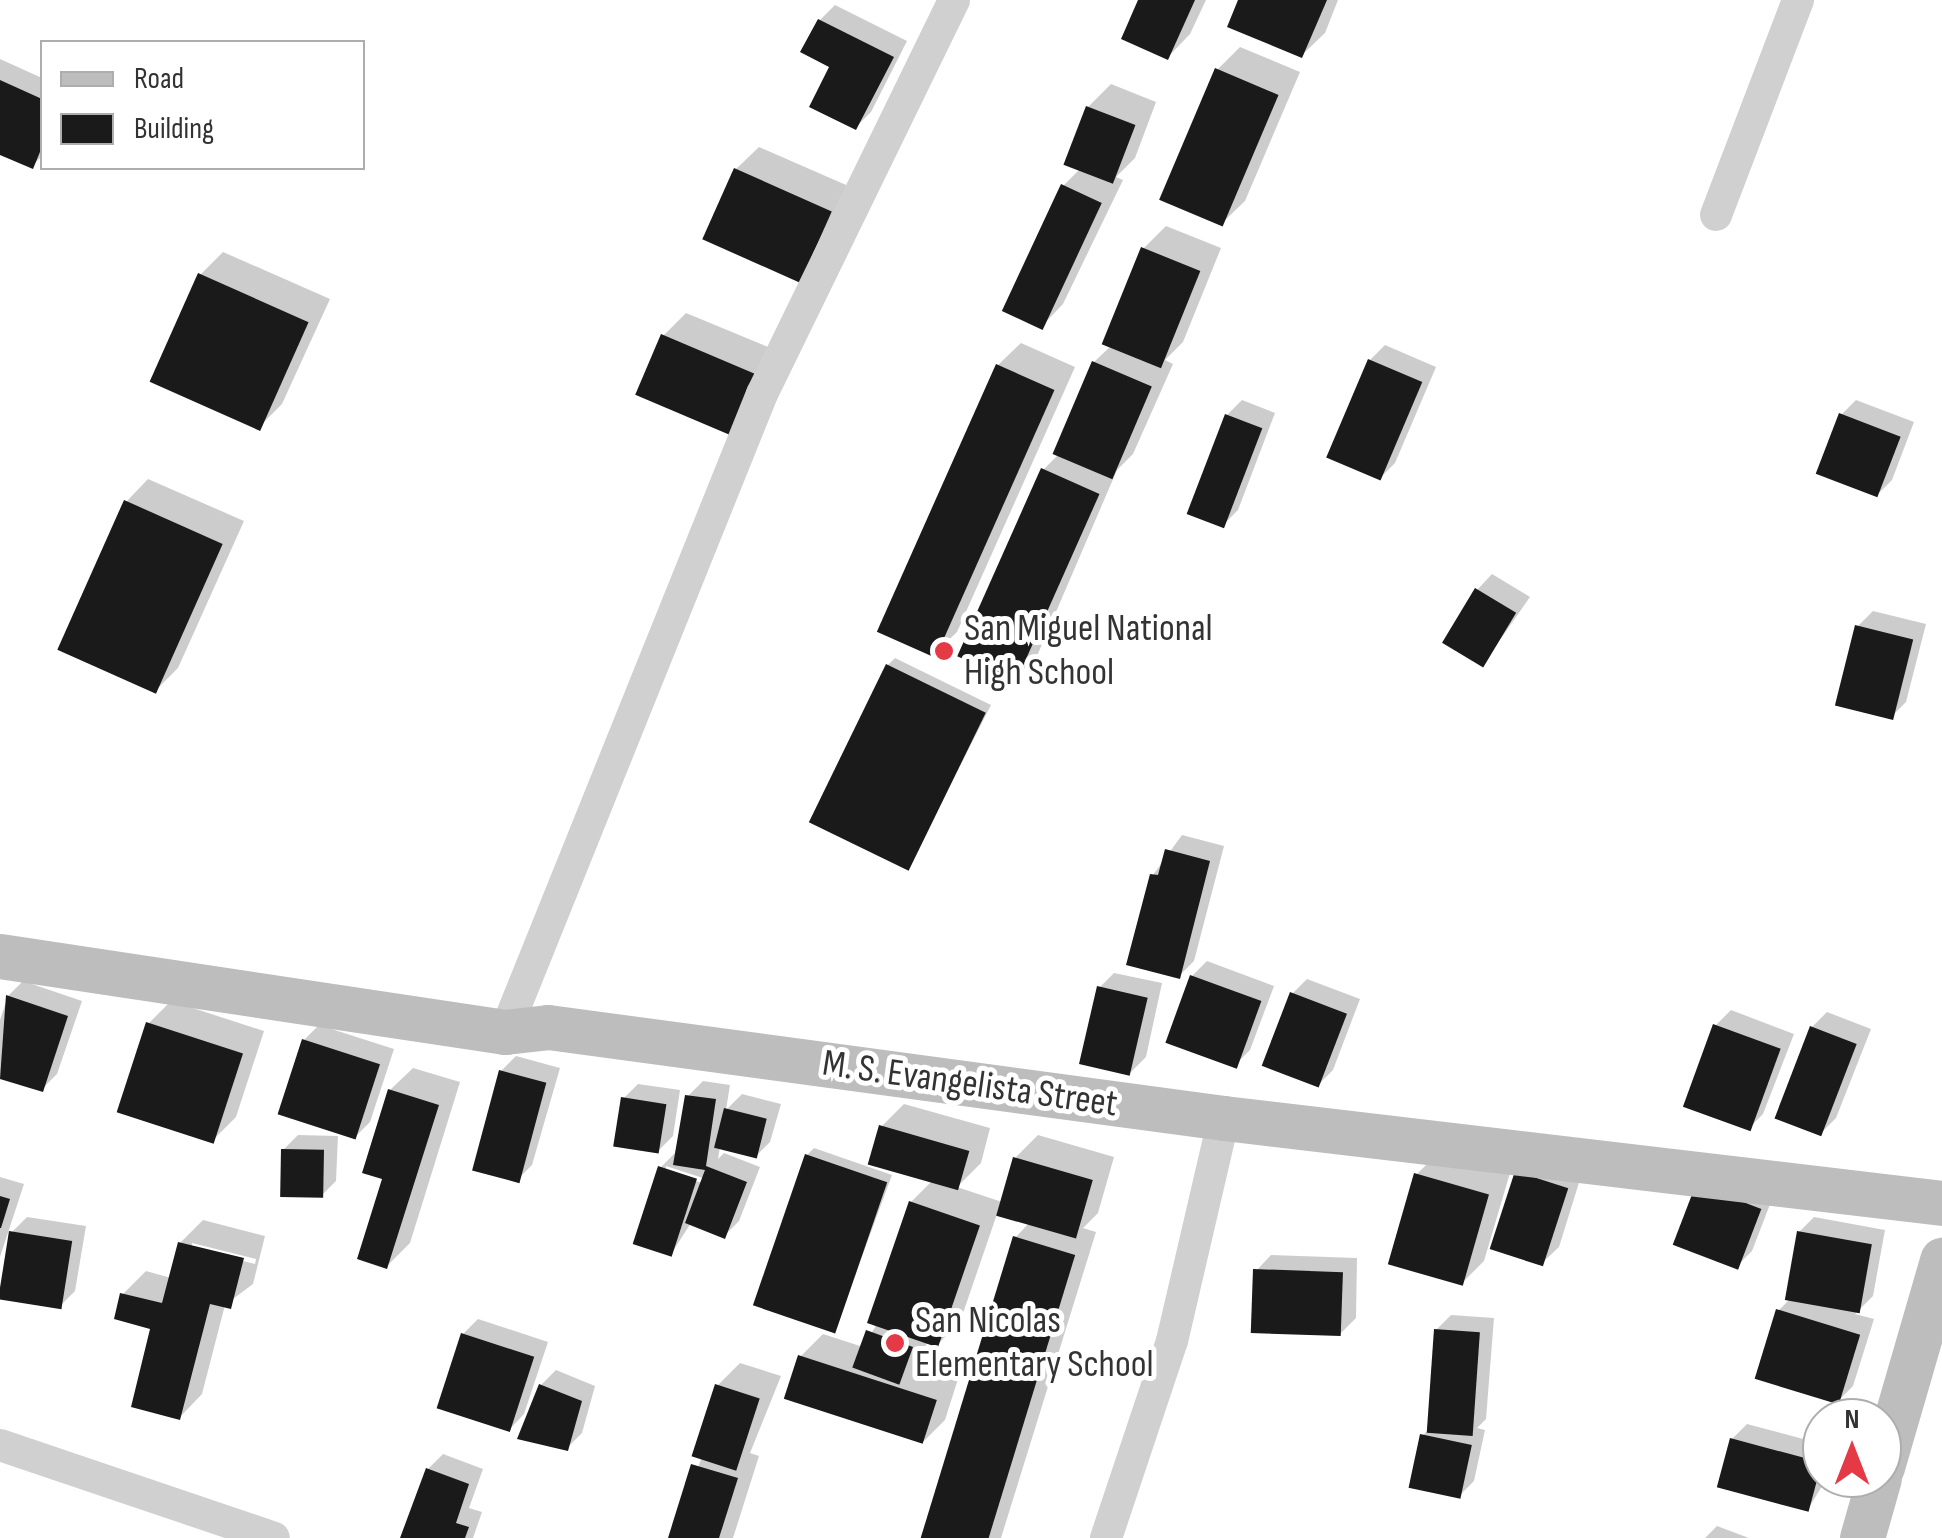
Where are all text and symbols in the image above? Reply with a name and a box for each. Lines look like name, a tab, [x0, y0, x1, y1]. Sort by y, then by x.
legend	[40, 40, 365, 170]
text: Road	[134, 61, 184, 97]
text: Building	[134, 111, 214, 147]
place label: San Miguel National High School	[964, 606, 1213, 696]
marker: San Miguel National High School	[933, 640, 955, 662]
street label: M. S. Evangelista Street	[820, 1041, 1120, 1127]
place label: San Nicolas Elementary School	[915, 1298, 1153, 1388]
marker: San Nicolas Elementary School	[884, 1332, 906, 1354]
north arrow	[1802, 1398, 1902, 1498]
text: N	[1845, 1403, 1859, 1436]

